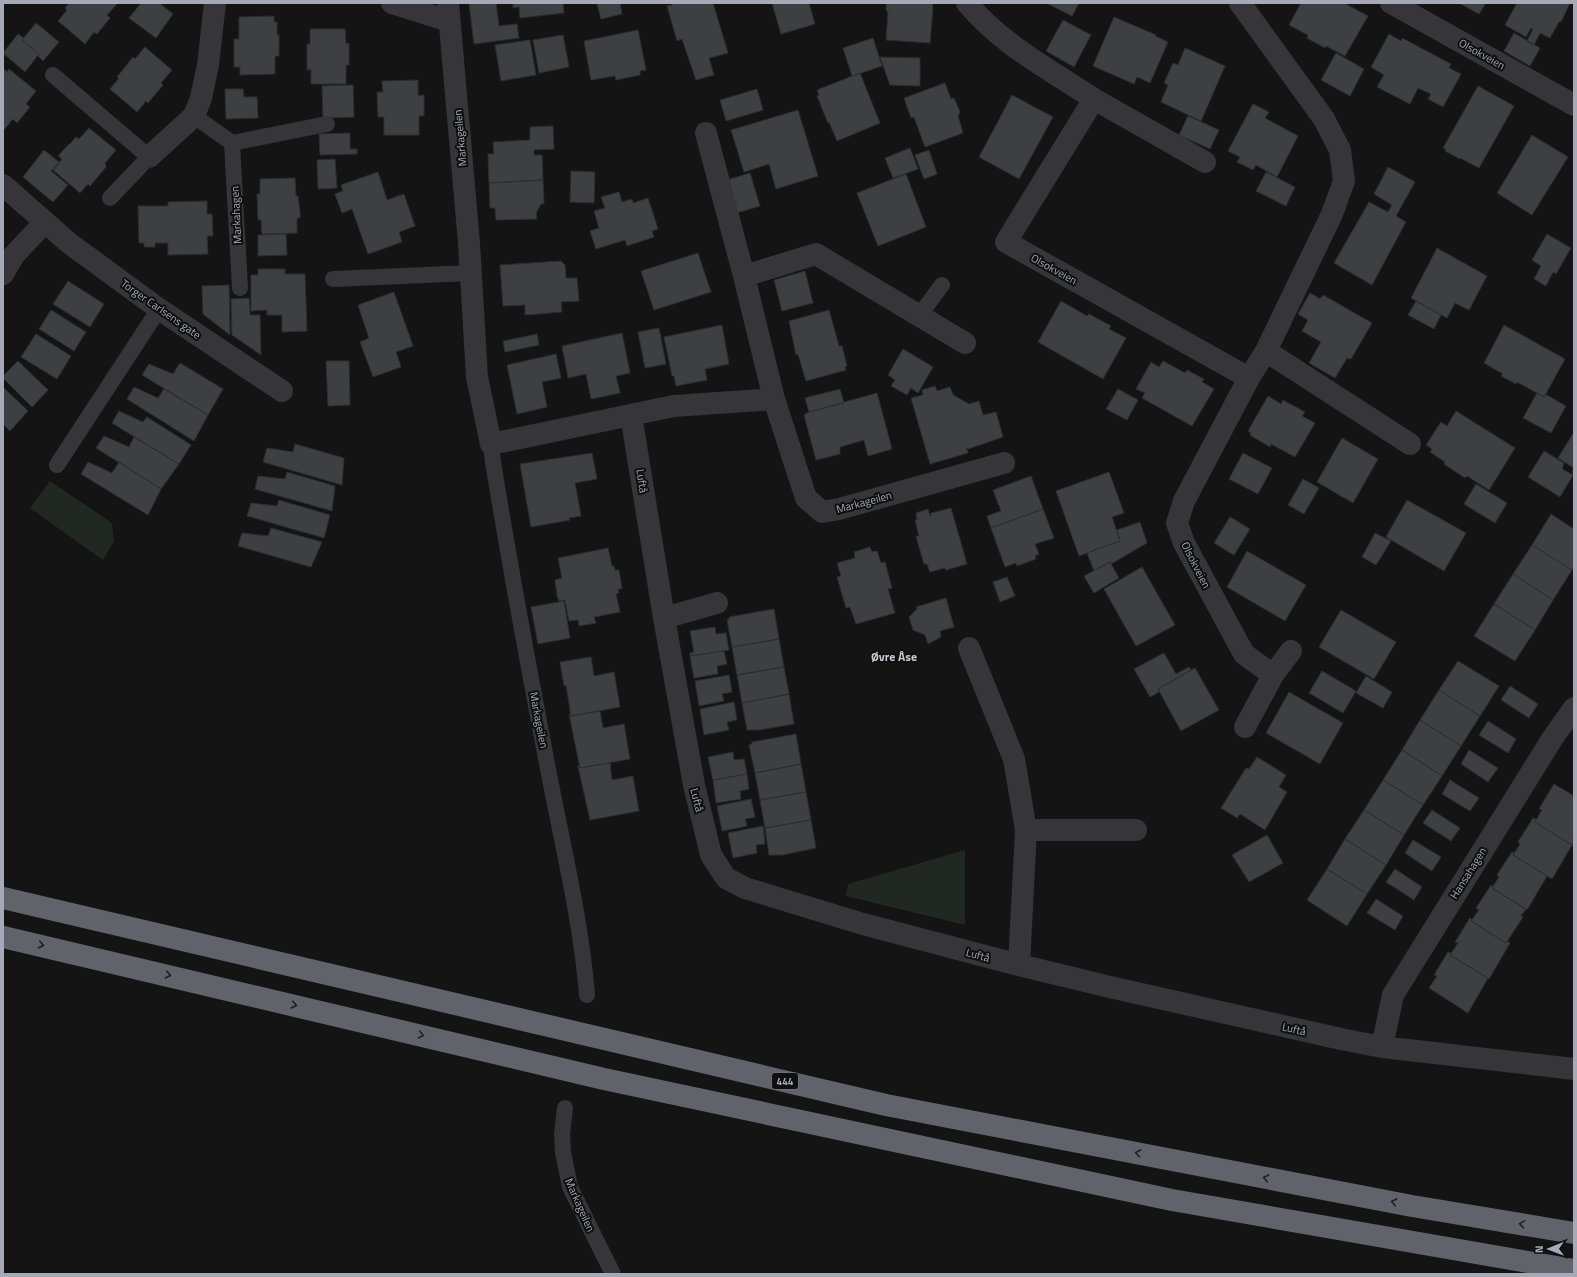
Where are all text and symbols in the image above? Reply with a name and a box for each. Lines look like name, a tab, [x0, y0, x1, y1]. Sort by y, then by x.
street label: Olsokveien	[1456, 35, 1508, 73]
street label: Markageilen	[450, 109, 470, 167]
street label: Markahagen	[226, 186, 246, 244]
street label: Olsokveien	[1028, 250, 1080, 288]
street label: Torger Carlsens gate	[118, 275, 205, 343]
street label: Luftå	[632, 468, 652, 495]
street label: Markageilen	[834, 487, 894, 517]
street label: Olsokveien	[1177, 539, 1215, 591]
district label: Øvre Åse	[871, 647, 917, 666]
street label: Markageilen	[526, 691, 552, 750]
street label: Luftå	[686, 786, 708, 814]
street label: Hansahagen	[1446, 844, 1490, 902]
one-way arrow	[38, 941, 44, 949]
street label: Luftå	[964, 944, 992, 966]
one-way arrow	[164, 970, 171, 979]
one-way arrow	[290, 1000, 297, 1009]
street label: Luftå	[1280, 1018, 1308, 1040]
one-way arrow	[417, 1030, 424, 1039]
road number: 444	[772, 1073, 798, 1089]
one-way arrow	[1135, 1150, 1141, 1158]
one-way arrow	[1263, 1174, 1269, 1182]
street label: Markageilen	[561, 1176, 599, 1234]
one-way arrow	[1390, 1199, 1397, 1207]
one-way arrow	[1519, 1220, 1525, 1229]
north arrow	[1529, 1229, 1569, 1269]
text: N	[1531, 1245, 1547, 1253]

